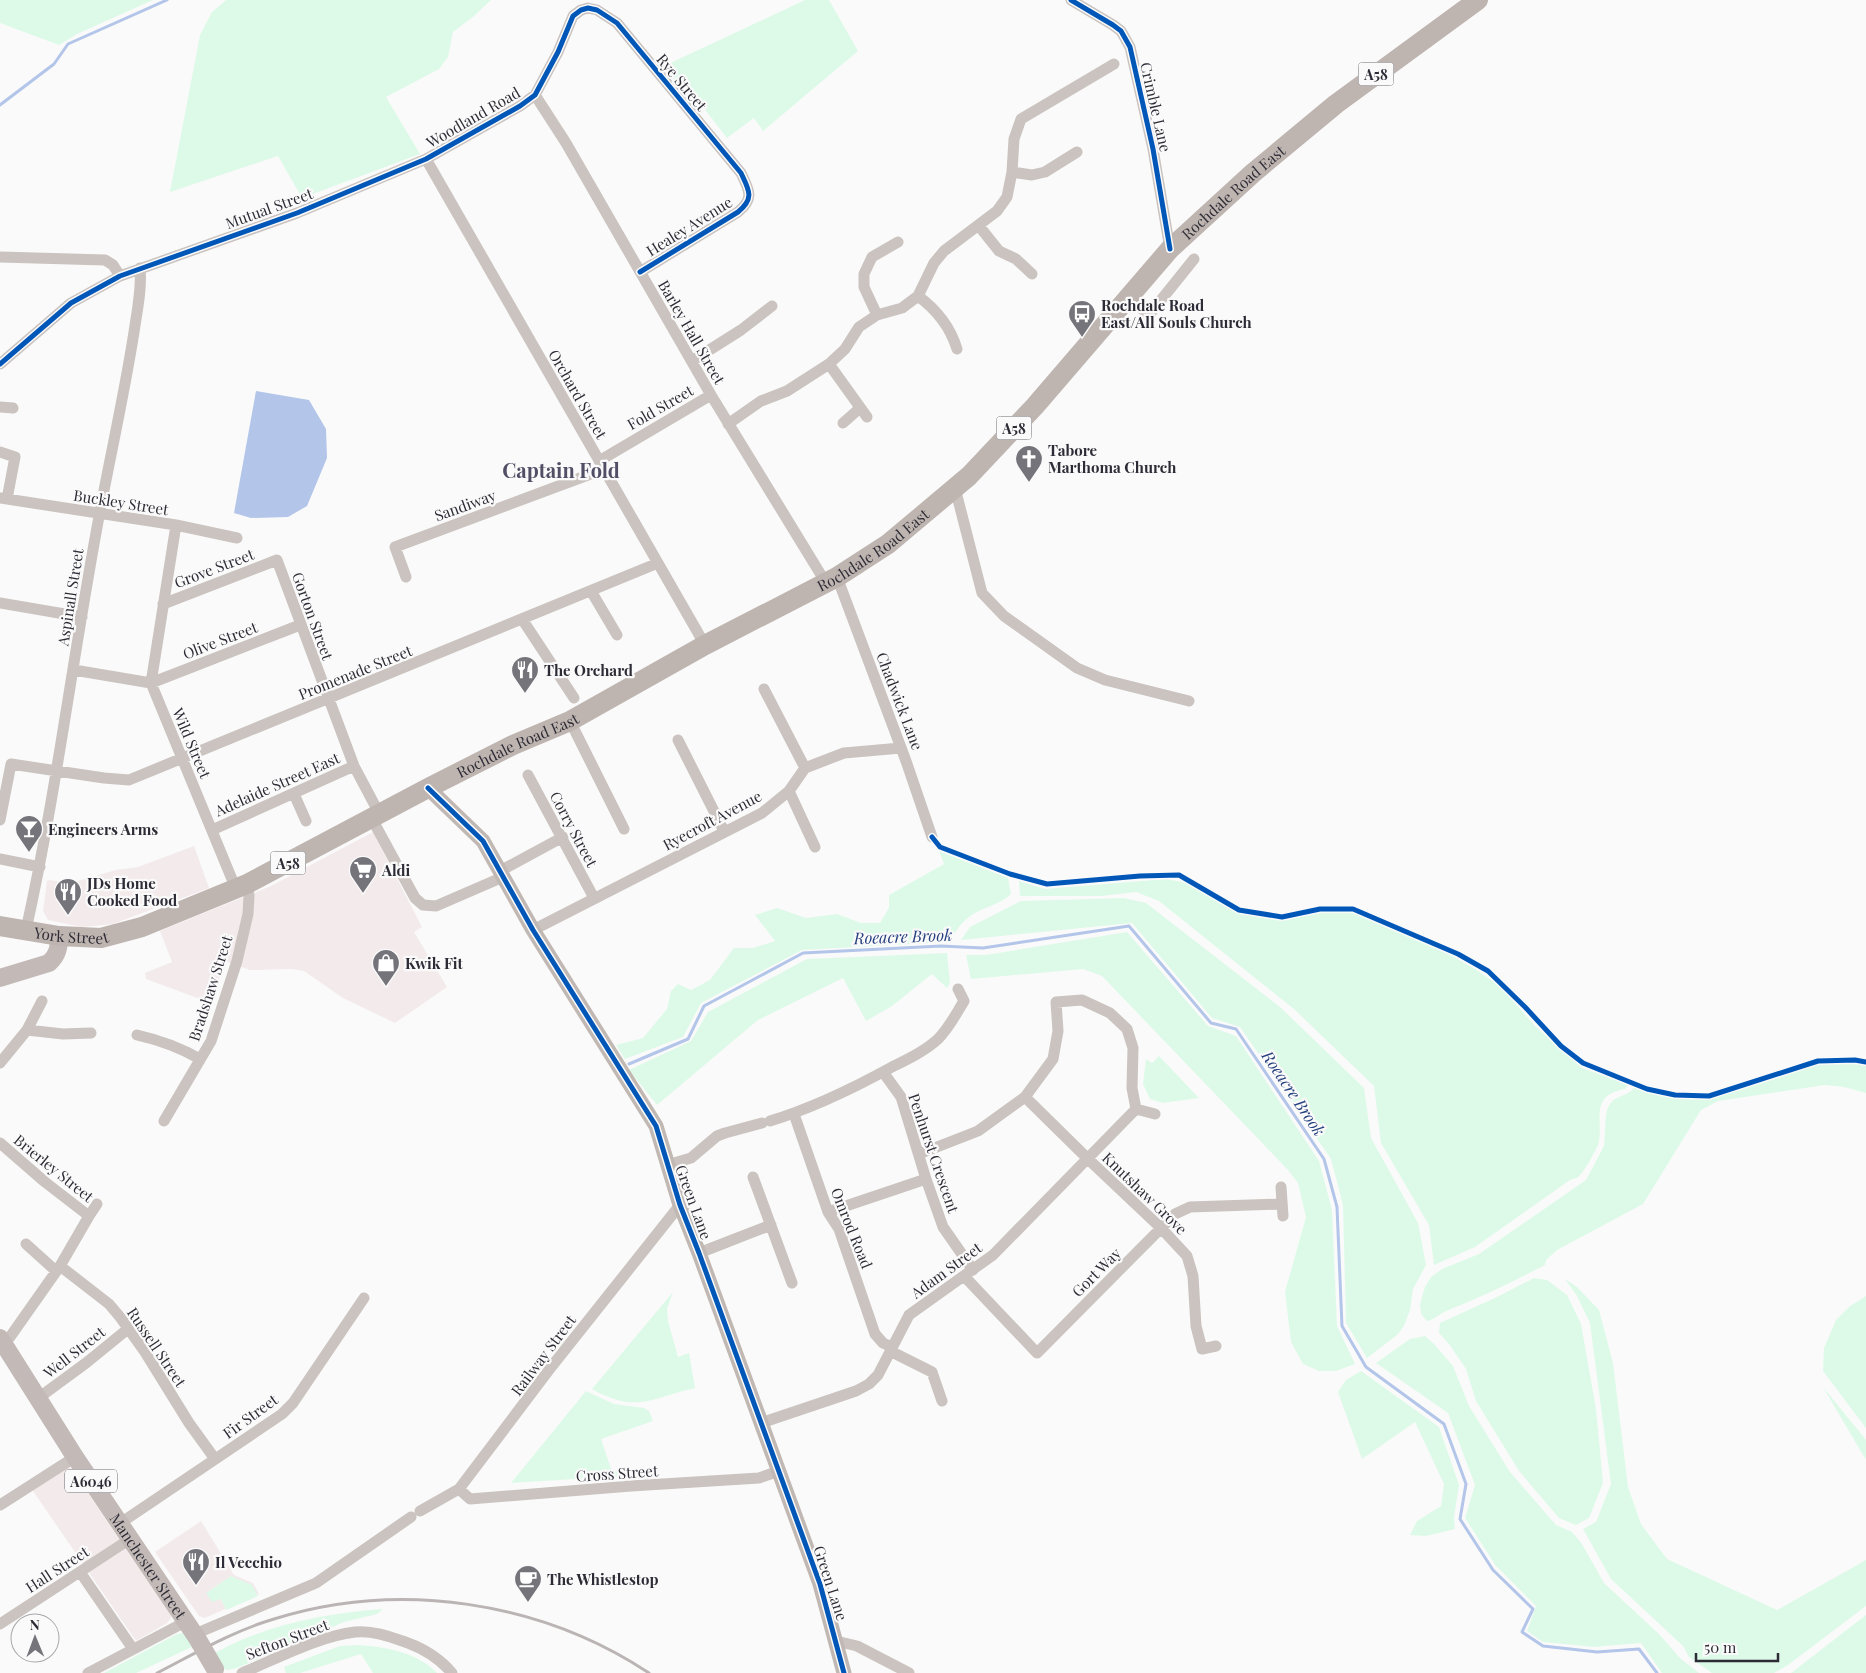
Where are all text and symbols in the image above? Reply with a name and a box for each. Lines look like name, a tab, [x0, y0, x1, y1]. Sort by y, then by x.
street label: Rye Street	[652, 49, 712, 115]
street label: Crimble Lane	[1136, 60, 1176, 154]
road number: A58	[1358, 62, 1394, 86]
street label: Woodland Road	[422, 82, 524, 152]
street label: Rochdale Road East	[1177, 140, 1290, 244]
street label: Mutual Street	[223, 183, 316, 233]
street label: Healey Avenue	[642, 192, 736, 260]
street label: Barley Hall Street	[654, 276, 730, 388]
place label: Rochdale Road East/All Souls Church	[1101, 295, 1252, 332]
bus stop icon: Rochdale Road East/All Souls Church	[1067, 299, 1097, 338]
street label: Orchard Street	[544, 346, 612, 443]
street label: Fold Street	[623, 380, 697, 434]
road number: A58	[996, 416, 1032, 439]
place label: Tabore Marthoma Church	[1048, 440, 1176, 477]
church icon: Tabore Marthoma Church	[1014, 444, 1044, 483]
district label: Captain Fold	[502, 456, 620, 483]
street label: Buckley Street	[72, 485, 171, 519]
street label: Sandiway	[431, 485, 499, 525]
street label: Rochdale Road East	[813, 504, 933, 596]
street label: Grove Street	[171, 543, 257, 592]
street label: Aspinall Street	[52, 546, 88, 648]
street label: Gorton Street	[288, 569, 338, 663]
street label: Olive Street	[180, 616, 261, 663]
street label: Promenade Street	[295, 640, 415, 704]
street label: Chadwick Lane	[872, 649, 928, 753]
restaurant icon: The Orchard	[510, 655, 540, 694]
place label: The Orchard	[544, 660, 633, 680]
street label: Wild Street	[168, 704, 216, 782]
street label: Rochdale Road East	[453, 708, 583, 782]
street label: Adelaide Street East	[211, 747, 343, 821]
street label: Ryecroft Avenue	[659, 786, 765, 854]
street label: Corry Street	[546, 788, 603, 871]
bar icon: Engineers Arms	[14, 814, 44, 853]
place label: Engineers Arms	[48, 819, 158, 839]
road number: A58	[270, 851, 306, 874]
supermarket icon: Aldi	[348, 855, 378, 894]
place label: Aldi	[381, 860, 410, 880]
place label: JDs Home Cooked Food	[86, 873, 177, 910]
restaurant icon: JDs Home Cooked Food	[53, 877, 83, 916]
street label: York Street	[32, 922, 111, 948]
water label: Roeacre Brook	[852, 924, 953, 948]
street label: Bradshaw Street	[183, 932, 237, 1044]
shop icon: Kwik Fit	[371, 948, 401, 987]
place label: Kwik Fit	[405, 953, 464, 973]
water label: Roeacre Brook	[1257, 1045, 1330, 1140]
street label: Penhurst Crescent	[904, 1091, 964, 1216]
street label: Brierley Street	[10, 1130, 99, 1207]
street label: Knutshaw Grove	[1098, 1147, 1192, 1239]
street label: Green Lane	[671, 1162, 717, 1242]
street label: Omrod Road	[827, 1185, 877, 1272]
street label: Adam Street	[906, 1237, 986, 1303]
street label: Gort Way	[1067, 1243, 1125, 1301]
street label: Russell Street	[123, 1303, 191, 1391]
street label: Railway Street	[506, 1310, 580, 1399]
street label: Well Street	[38, 1321, 109, 1383]
street label: Fir Street	[219, 1389, 282, 1443]
street label: Cross Street	[575, 1460, 659, 1486]
road number: A6046	[65, 1470, 117, 1492]
street label: Manchester Street	[106, 1509, 192, 1623]
street label: Hall Street	[22, 1541, 93, 1597]
street label: Green Lane	[809, 1543, 853, 1623]
restaurant icon: Il Vecchio	[181, 1547, 211, 1586]
place label: Il Vecchio	[215, 1552, 282, 1572]
cafe icon: The Whistlestop	[513, 1564, 543, 1603]
place label: The Whistlestop	[547, 1569, 659, 1589]
north arrow	[10, 1613, 60, 1663]
street label: Sefton Street	[243, 1614, 332, 1664]
text: N	[30, 1615, 40, 1634]
scale bar	[1696, 1630, 1778, 1662]
text: 50 m	[1704, 1637, 1737, 1657]

